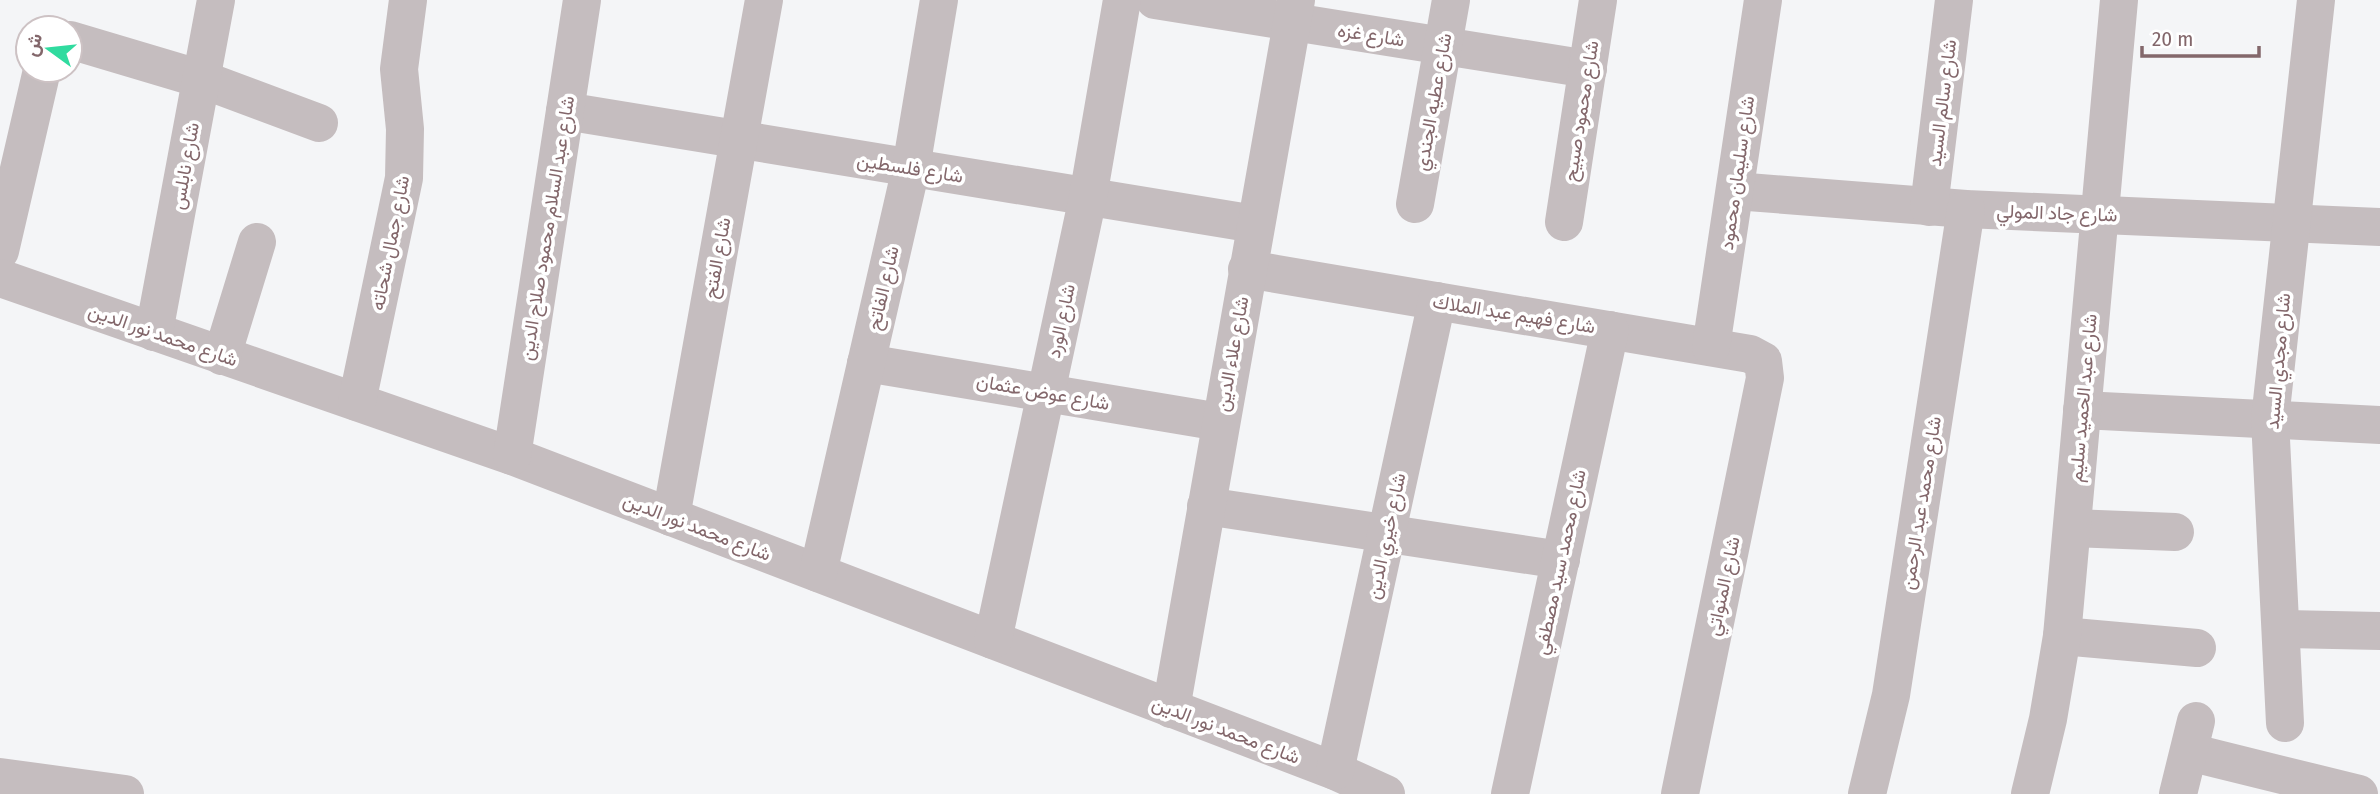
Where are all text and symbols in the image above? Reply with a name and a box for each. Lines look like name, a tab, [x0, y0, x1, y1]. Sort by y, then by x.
north arrow	[14, 14, 84, 84]
scale bar	[2142, 14, 2259, 58]
street label: شارع غزه	[1336, 18, 1406, 53]
text: 20 m	[2152, 26, 2193, 52]
text: ش	[19, 31, 47, 59]
street label: شارع عطيه الجندي	[1410, 31, 1460, 173]
street label: شارع سالم السيد	[1923, 38, 1962, 168]
street label: شارع محمود صبيح	[1559, 39, 1605, 183]
street label: شارع عبد السلام محمود صلاح الدين	[515, 94, 580, 362]
street label: شارع سليمان محمود	[1715, 94, 1760, 252]
street label: شارع نابلس	[166, 121, 205, 212]
street label: شارع فلسطين	[855, 148, 965, 189]
street label: شارع جمال شحاته	[366, 174, 415, 313]
street label: شارع جاد المولي	[1996, 199, 2118, 231]
street label: شارع الفتح	[699, 216, 737, 301]
street label: شارع الفاتح	[862, 244, 906, 333]
street label: شارع الورد	[1042, 282, 1081, 360]
street label: شارع فهيم عبد الملاك	[1431, 290, 1597, 339]
street label: شارع مجدي السيد	[2261, 292, 2299, 430]
street label: شارع علاء الدين	[1211, 295, 1254, 414]
street label: شارع محمد نور الدين	[85, 299, 241, 372]
street label: شارع عبد الحميد سليم	[2064, 313, 2103, 483]
street label: شارع عوض عثمان	[975, 369, 1111, 416]
street label: شارع محمد عبد الرحمن	[1896, 415, 1947, 592]
street label: شارع محمد سيد مصطفي	[1529, 467, 1595, 658]
street label: شارع خيري الدين	[1361, 471, 1415, 602]
street label: شارع محمد نور الدين	[620, 488, 774, 567]
street label: شارع المنواتي	[1701, 534, 1749, 639]
street label: شارع محمد نور الدين	[1149, 691, 1303, 770]

